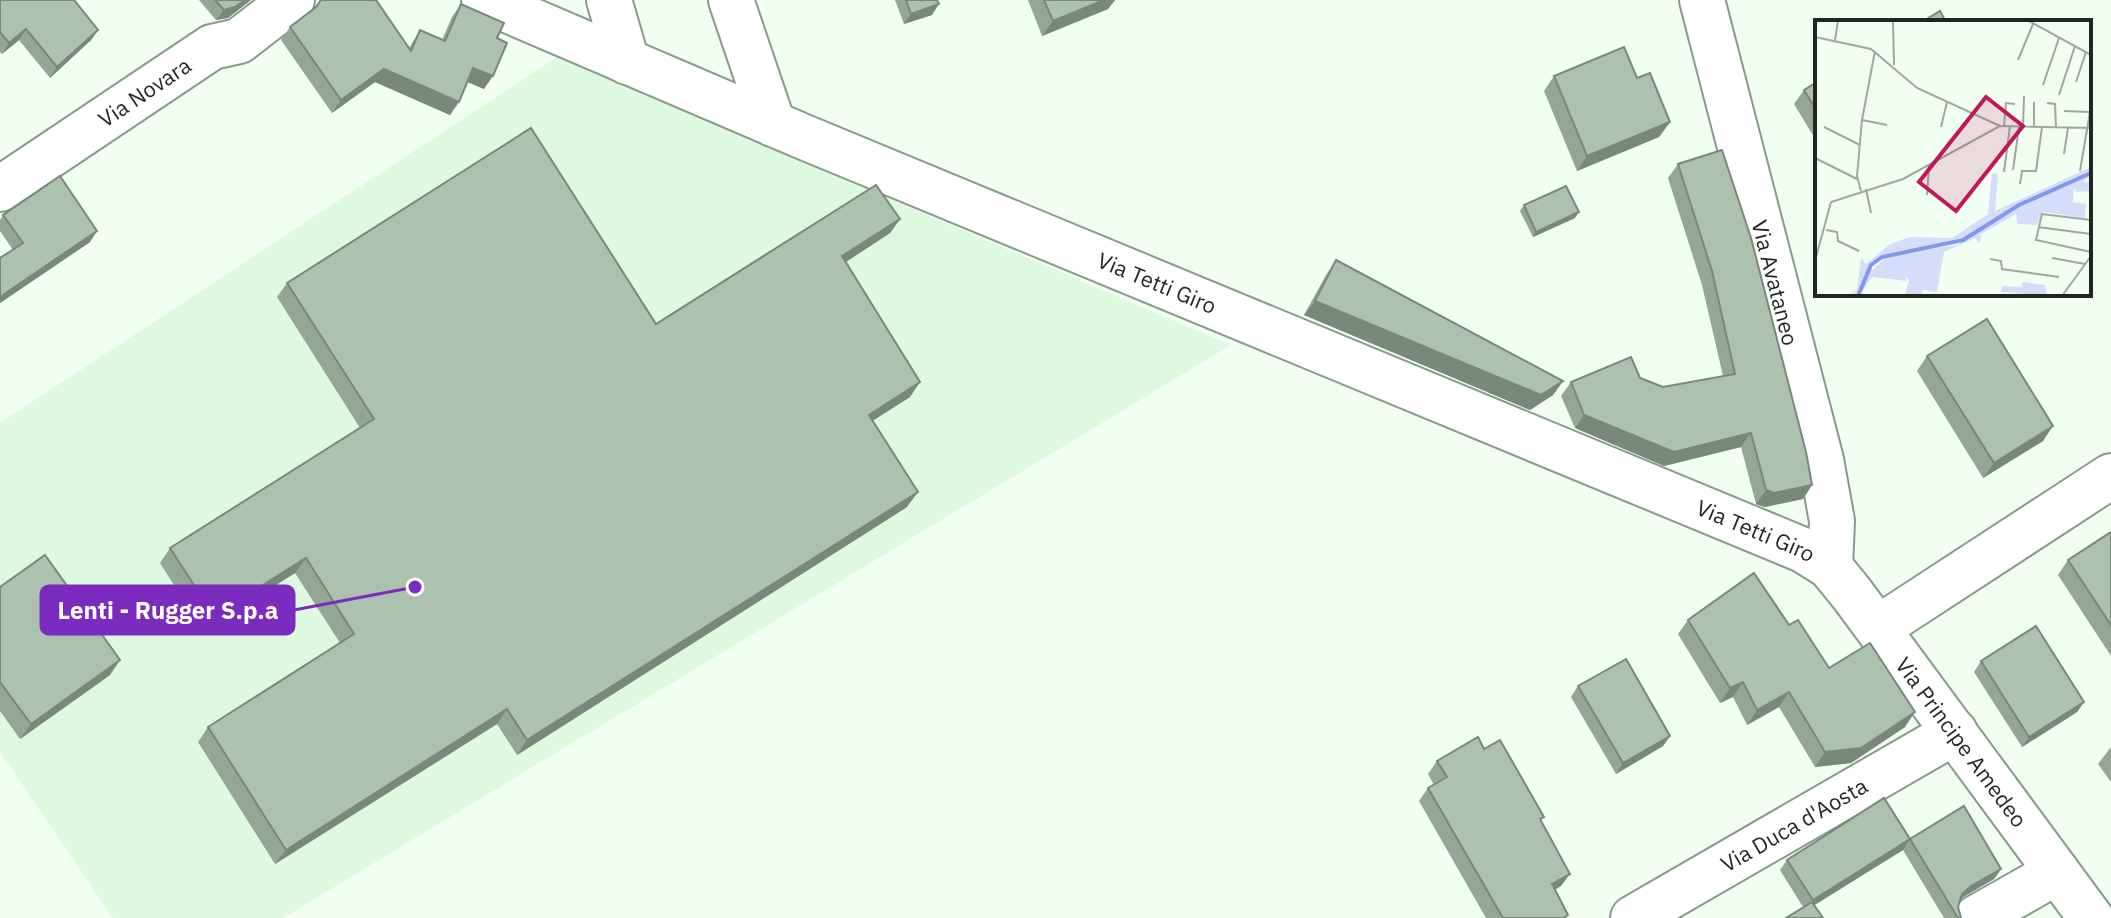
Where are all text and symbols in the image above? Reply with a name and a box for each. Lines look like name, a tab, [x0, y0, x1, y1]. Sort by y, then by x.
inset map	[1815, 20, 2091, 296]
street label: Via Novara	[92, 50, 196, 133]
street label: Via Avataneo	[1746, 217, 1806, 348]
street label: Via Tetti Giro	[1093, 245, 1221, 320]
street label: Via Tetti Giro	[1692, 493, 1821, 568]
callout: Lenti - Rugger S.p.a	[41, 586, 294, 634]
text: Lenti - Rugger S.p.a	[57, 594, 279, 626]
street label: Via Principe Amedeo	[1889, 651, 2034, 833]
street label: Via Duca d'Aosta	[1715, 771, 1873, 878]

